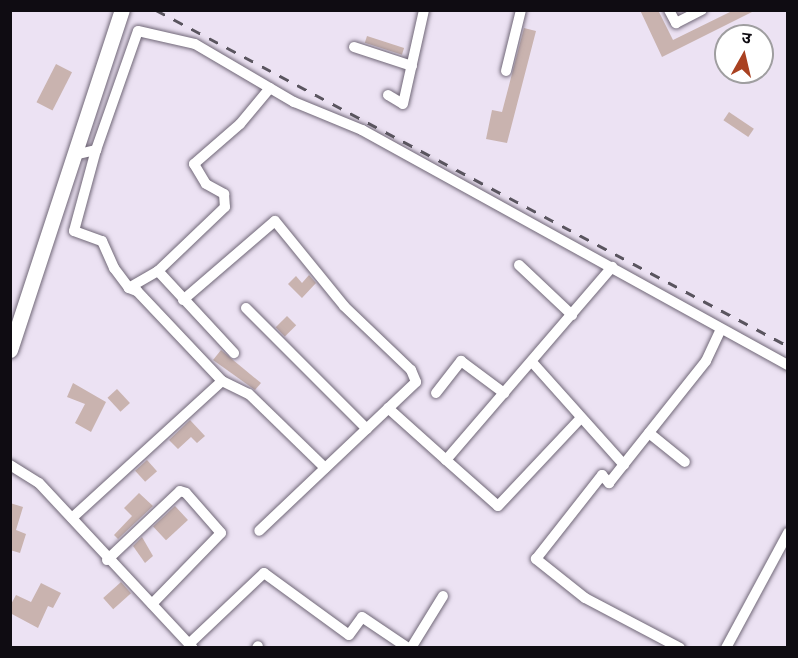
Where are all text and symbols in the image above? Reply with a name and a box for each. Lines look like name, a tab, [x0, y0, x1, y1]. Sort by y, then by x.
north arrow	[714, 24, 774, 84]
text: उ	[740, 28, 752, 48]

